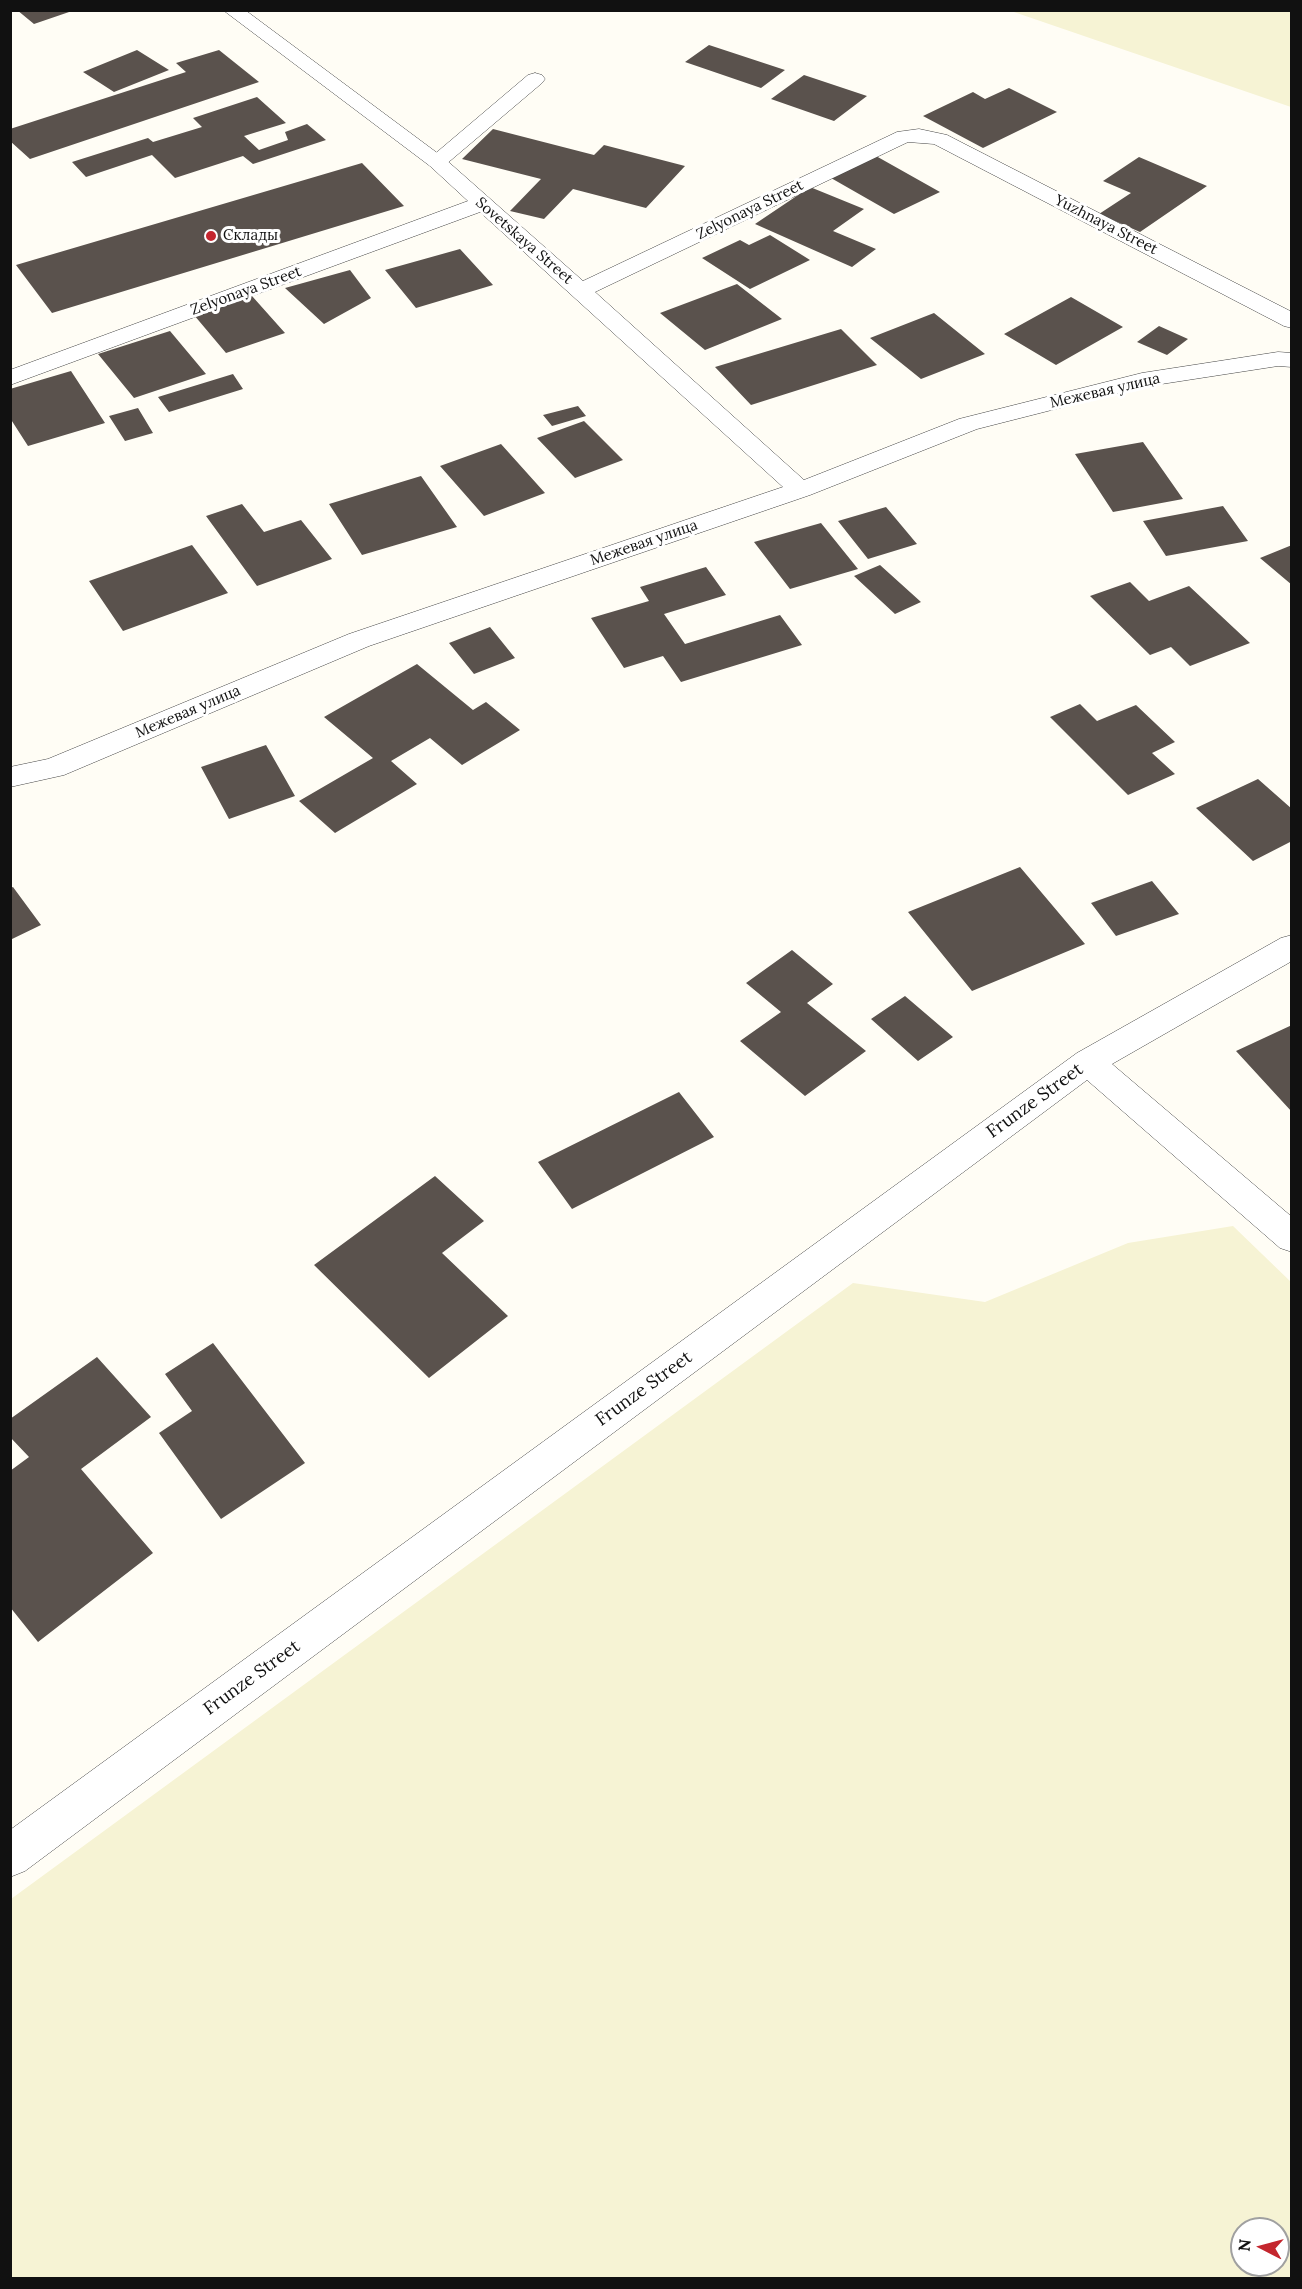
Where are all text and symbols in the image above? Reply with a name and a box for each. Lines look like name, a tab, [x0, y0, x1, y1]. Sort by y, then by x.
street label: Zelyonaya Street	[694, 176, 806, 244]
street label: Yuzhnaya Street	[1051, 191, 1161, 259]
street label: Sovetskaya Street	[472, 194, 576, 288]
place label: Склады	[223, 227, 278, 245]
marker: Склады	[204, 229, 218, 243]
street label: Zelyonaya Street	[188, 263, 304, 319]
street label: Межевая улица	[1048, 370, 1162, 412]
street label: Межевая улица	[588, 516, 700, 570]
street label: Межевая улица	[133, 682, 243, 742]
street label: Frunze Street	[983, 1059, 1087, 1143]
street label: Frunze Street	[592, 1347, 696, 1431]
street label: Frunze Street	[200, 1636, 304, 1720]
north arrow	[1230, 2217, 1290, 2277]
text: N	[1233, 2238, 1255, 2253]

